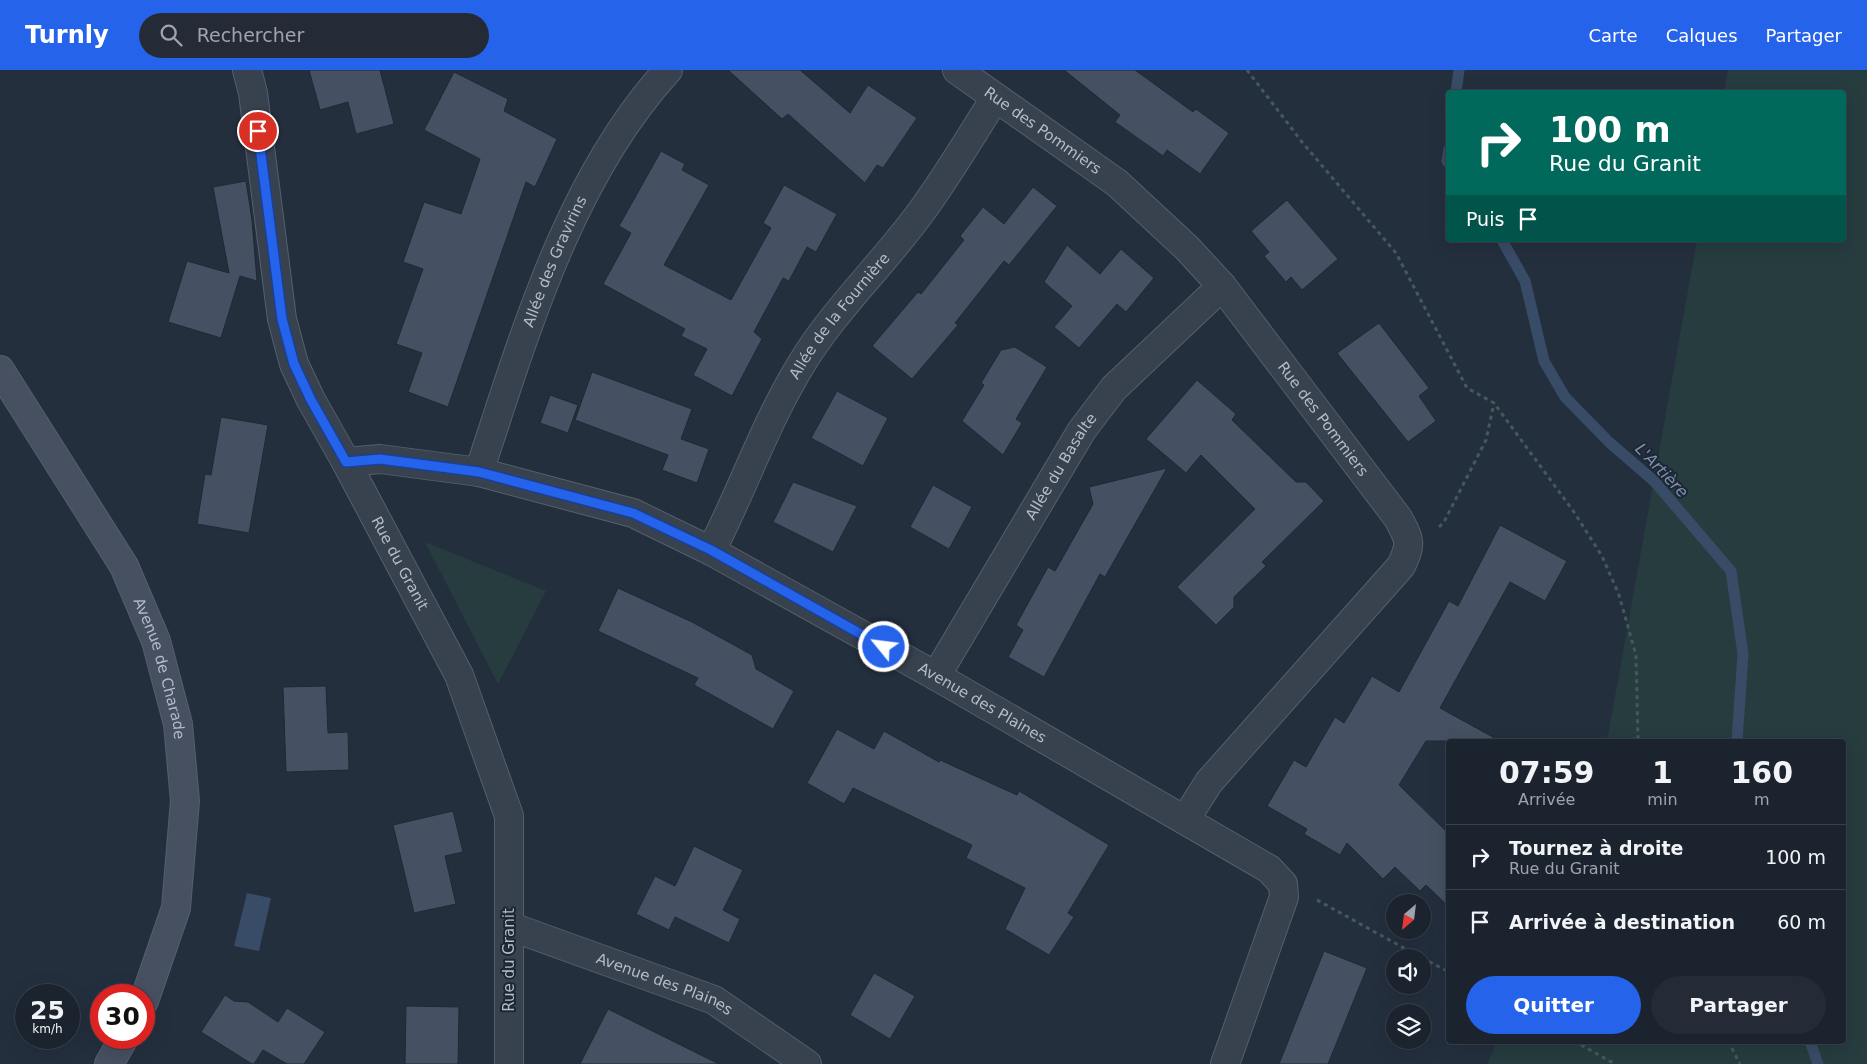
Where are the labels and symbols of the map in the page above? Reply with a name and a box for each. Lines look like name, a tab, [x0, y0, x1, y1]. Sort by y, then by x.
street label: Rue des Pommiers	[981, 83, 1105, 178]
pin	[237, 110, 279, 152]
street label: Allée des Gravirins	[519, 192, 591, 330]
street label: Allée de la Fournière	[785, 249, 893, 382]
street label: Rue des Pommiers	[1274, 358, 1372, 480]
street label: Allée du Basalte	[1022, 410, 1100, 523]
water label: L'Artière	[1631, 439, 1692, 501]
street label: Rue du Granit	[368, 513, 432, 614]
street label: Avenue de Charade	[130, 595, 188, 740]
position arrow	[857, 620, 909, 672]
street label: Avenue des Plaines	[915, 659, 1050, 747]
north arrow	[1386, 894, 1431, 939]
street label: Rue du Granit	[500, 908, 518, 1012]
street label: Avenue des Plaines	[594, 949, 736, 1019]
speed limit sign: 30	[90, 984, 155, 1049]

